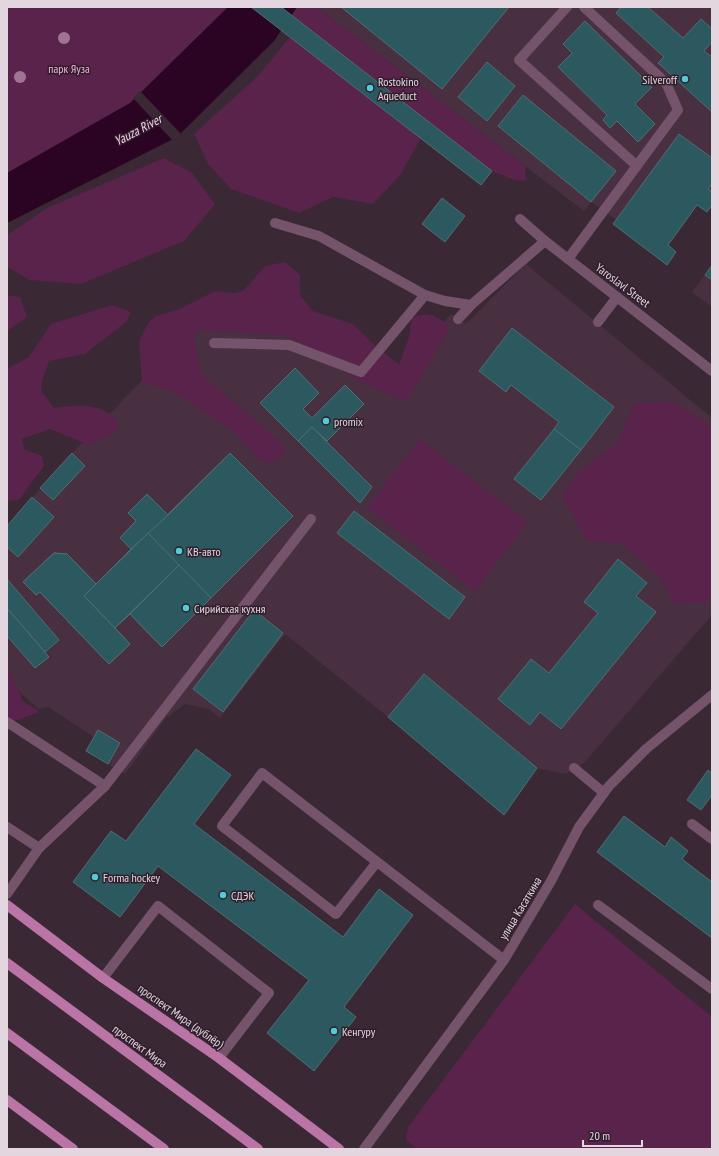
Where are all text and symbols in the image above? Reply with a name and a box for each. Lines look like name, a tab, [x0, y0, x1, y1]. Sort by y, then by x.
park label: парк Яуза	[48, 61, 90, 76]
place label: Silveroff	[642, 72, 678, 87]
place label: Rostokino Aqueduct	[378, 74, 419, 103]
marker: Silveroff	[680, 74, 690, 84]
marker: Rostokino Aqueduct	[365, 83, 375, 93]
water label: Yauza River	[111, 109, 167, 150]
street label: Yaroslavl Street	[593, 260, 654, 311]
place label: promix	[334, 414, 363, 429]
marker: promix	[321, 416, 331, 426]
place label: КВ-авто	[187, 544, 221, 559]
marker: КВ-авто	[174, 546, 184, 556]
place label: Сирийская кухня	[194, 601, 266, 616]
marker: Сирийская кухня	[181, 603, 191, 613]
place label: Forma hockey	[103, 870, 161, 885]
marker: Forma hockey	[90, 872, 100, 882]
street label: улица Касаткина	[495, 874, 545, 942]
place label: СДЭК	[231, 888, 254, 903]
marker: СДЭК	[218, 890, 228, 900]
street label: проспект Мира (дублёр)	[135, 981, 227, 1051]
street label: проспект Мира	[110, 1021, 170, 1071]
place label: Кенгуру	[342, 1024, 376, 1039]
marker: Кенгуру	[329, 1026, 339, 1036]
scale bar	[583, 1122, 642, 1148]
text: 20 m	[589, 1128, 610, 1143]

